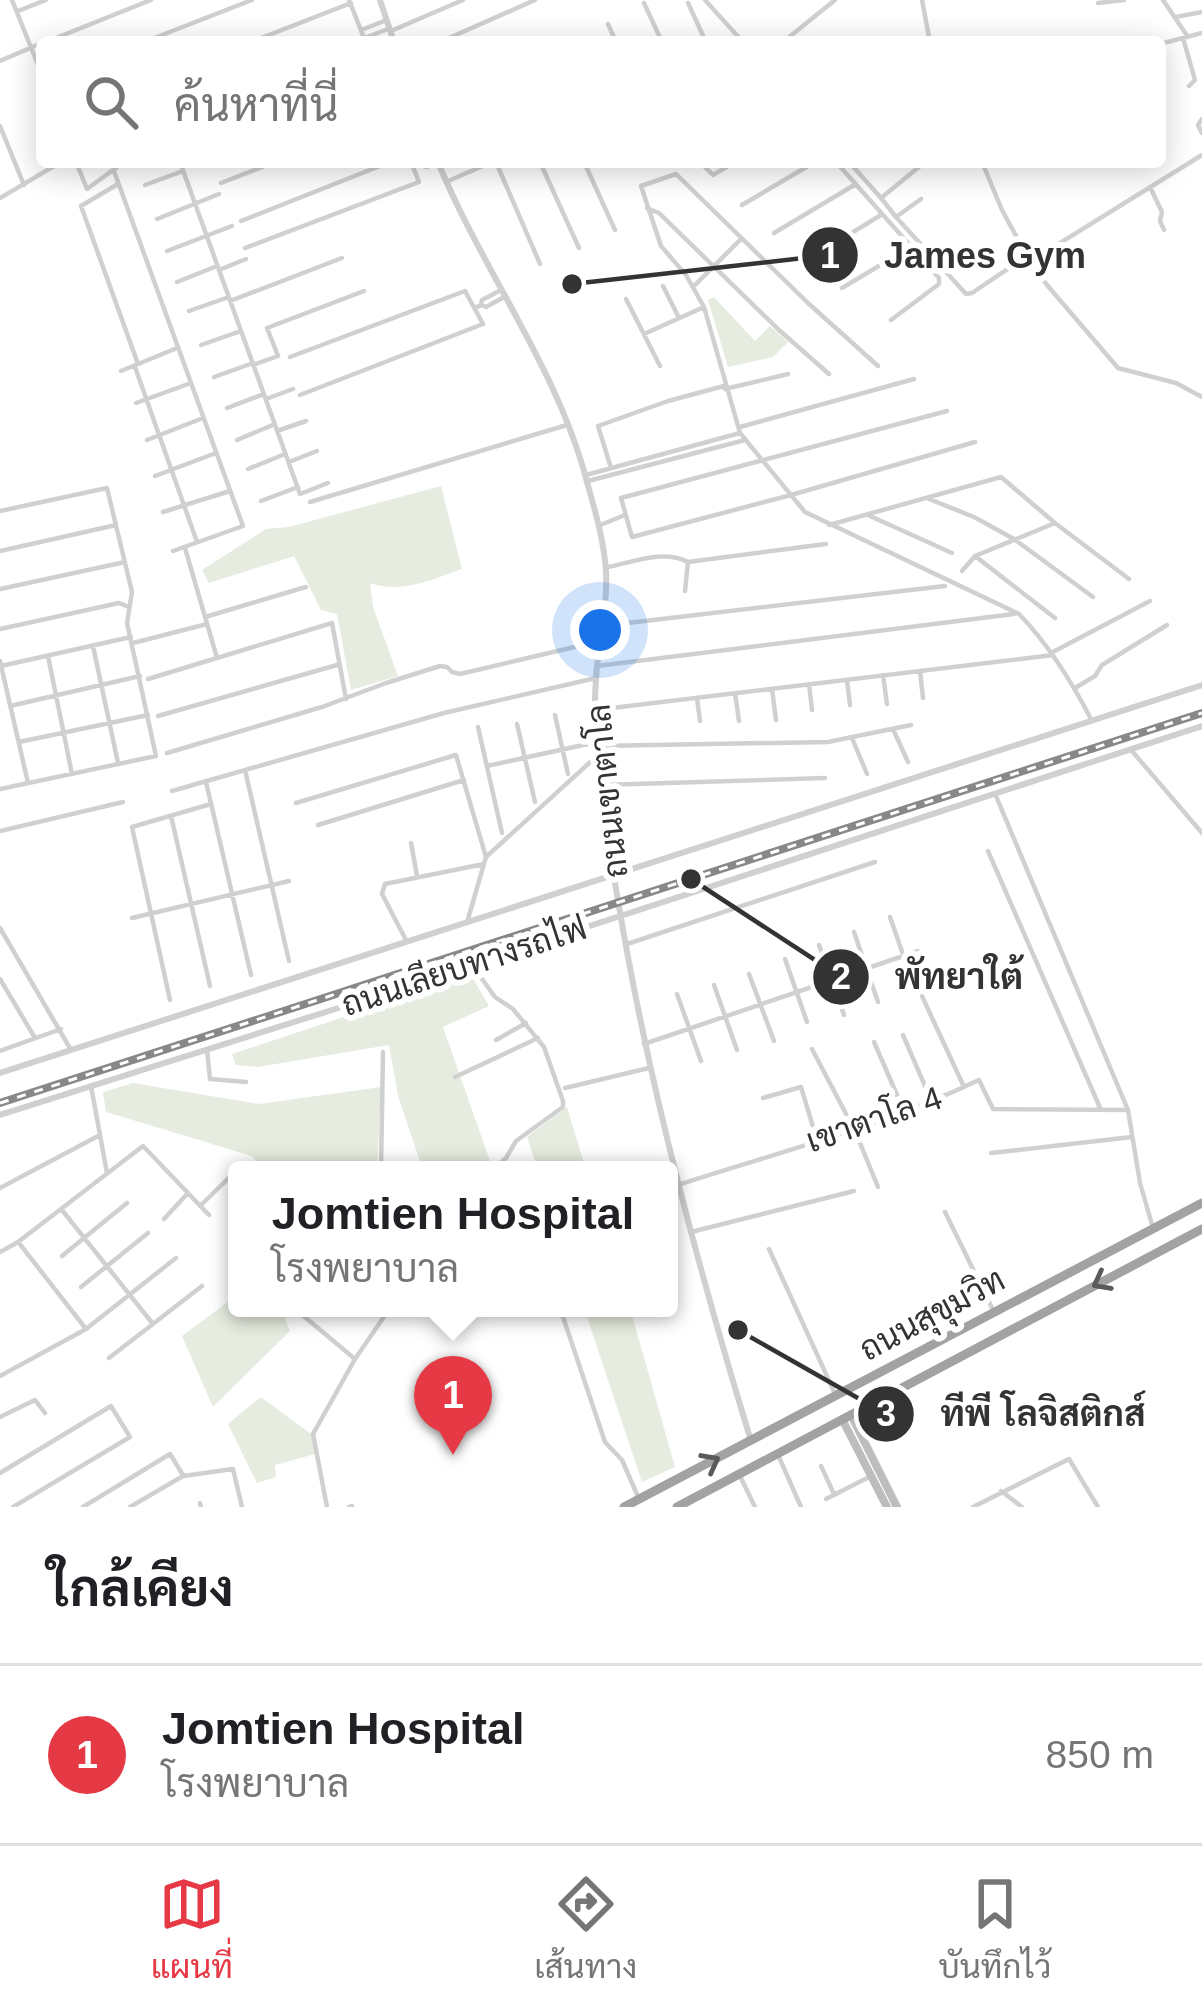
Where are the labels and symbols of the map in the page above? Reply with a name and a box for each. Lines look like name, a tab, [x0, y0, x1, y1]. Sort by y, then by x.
callout: James Gym	[800, 219, 1110, 291]
text: 1	[820, 235, 840, 276]
text: James Gym	[884, 235, 1086, 276]
your location	[570, 600, 630, 660]
street label: ถนนเขาตาโล	[577, 702, 635, 880]
street label: ถนนเลียบทางรถไฟ	[336, 907, 591, 1023]
callout: พัทยาใต้	[811, 941, 1047, 1013]
text: พัทยาใต้	[895, 953, 1025, 997]
text: 2	[831, 956, 851, 997]
street label: เขาตาโล 4	[801, 1077, 947, 1159]
street label: ถนนสุขุมวิท	[853, 1260, 1013, 1371]
one-way arrow	[1092, 1268, 1113, 1291]
pin: 1	[414, 1356, 492, 1455]
callout: ทีพี โลจิสติกส์	[856, 1378, 1170, 1450]
text: ทีพี โลจิสติกส์	[940, 1390, 1147, 1434]
text: 3	[876, 1393, 896, 1434]
one-way arrow	[699, 1452, 720, 1476]

